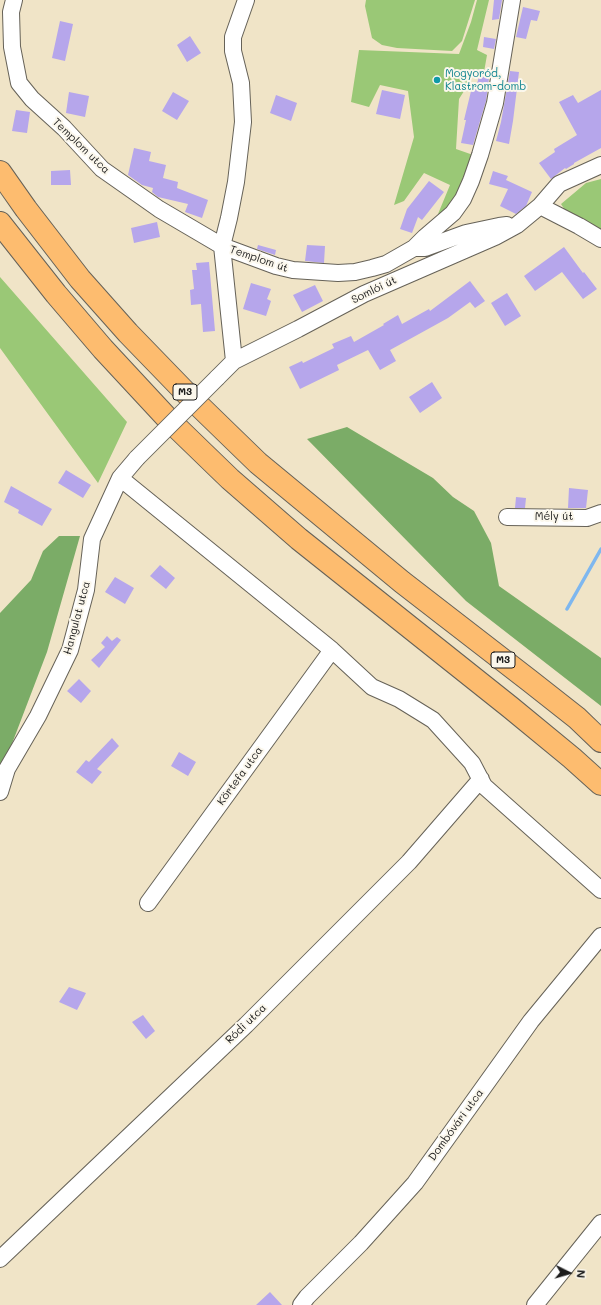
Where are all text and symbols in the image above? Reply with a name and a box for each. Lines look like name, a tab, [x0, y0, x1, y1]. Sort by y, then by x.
place label: Mogyoród, Klastrom-domb	[445, 67, 526, 93]
marker: Mogyoród, Klastrom-domb	[432, 75, 442, 85]
street label: Templom utca	[50, 115, 112, 177]
street label: Templom út	[228, 243, 290, 275]
street label: Somlói út	[349, 273, 399, 307]
road number: M3	[173, 384, 197, 400]
street label: Mély út	[535, 510, 573, 524]
street label: Hangulat utca	[61, 580, 93, 656]
road number: M3	[491, 652, 515, 668]
street label: Körtefa utca	[214, 744, 266, 808]
street label: Ródi utca	[223, 1001, 269, 1047]
street label: Dombóvári utca	[426, 1087, 486, 1163]
north arrow	[549, 1253, 589, 1293]
text: N	[574, 1269, 589, 1279]

